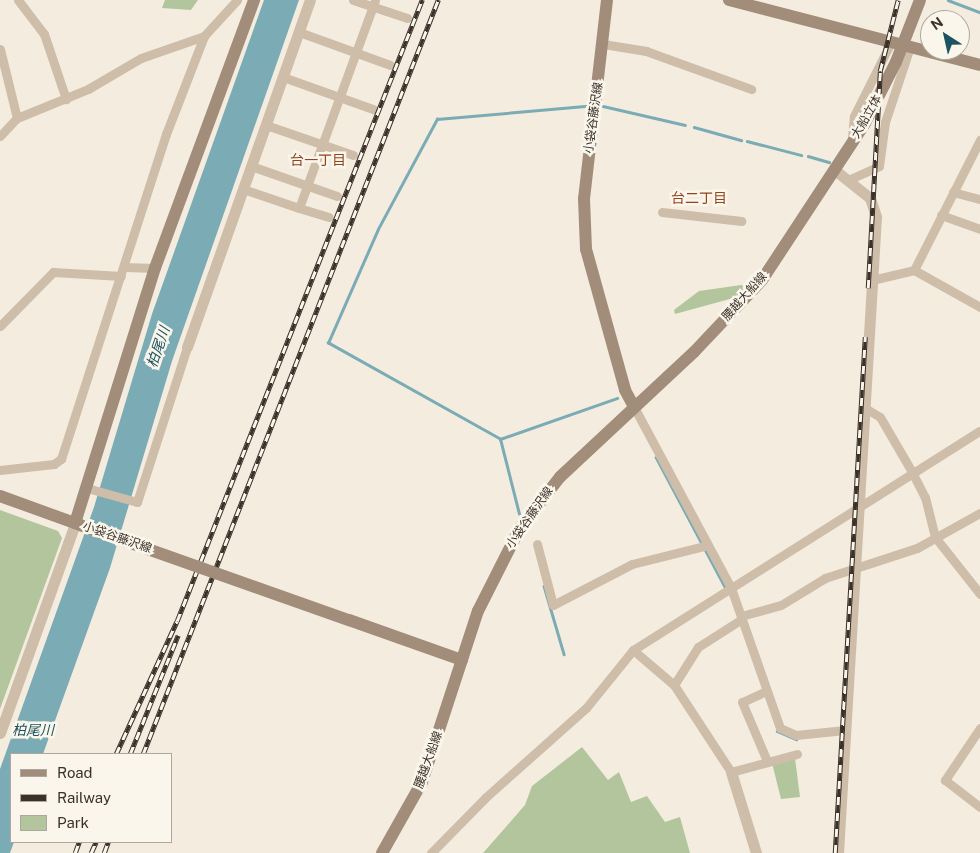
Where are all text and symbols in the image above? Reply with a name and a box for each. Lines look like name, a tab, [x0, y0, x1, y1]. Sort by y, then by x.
north arrow	[920, 10, 970, 60]
text: N	[928, 14, 946, 33]
street label: 小袋谷藤沢線	[582, 81, 606, 155]
street label: 大船立体	[849, 93, 885, 141]
district label: 台一丁目	[290, 152, 346, 168]
district label: 台二丁目	[671, 190, 727, 206]
street label: 腰越大船線	[720, 270, 770, 324]
water label: 柏尾川	[143, 324, 173, 370]
street label: 小袋谷藤沢線	[503, 484, 557, 552]
street label: 小袋谷藤沢線	[81, 519, 153, 557]
water label: 柏尾川	[12, 722, 54, 738]
street label: 腰越大船線	[412, 729, 446, 791]
legend	[10, 753, 172, 843]
text: Road	[57, 764, 93, 781]
text: Railway	[57, 789, 111, 806]
text: Park	[57, 814, 89, 831]

